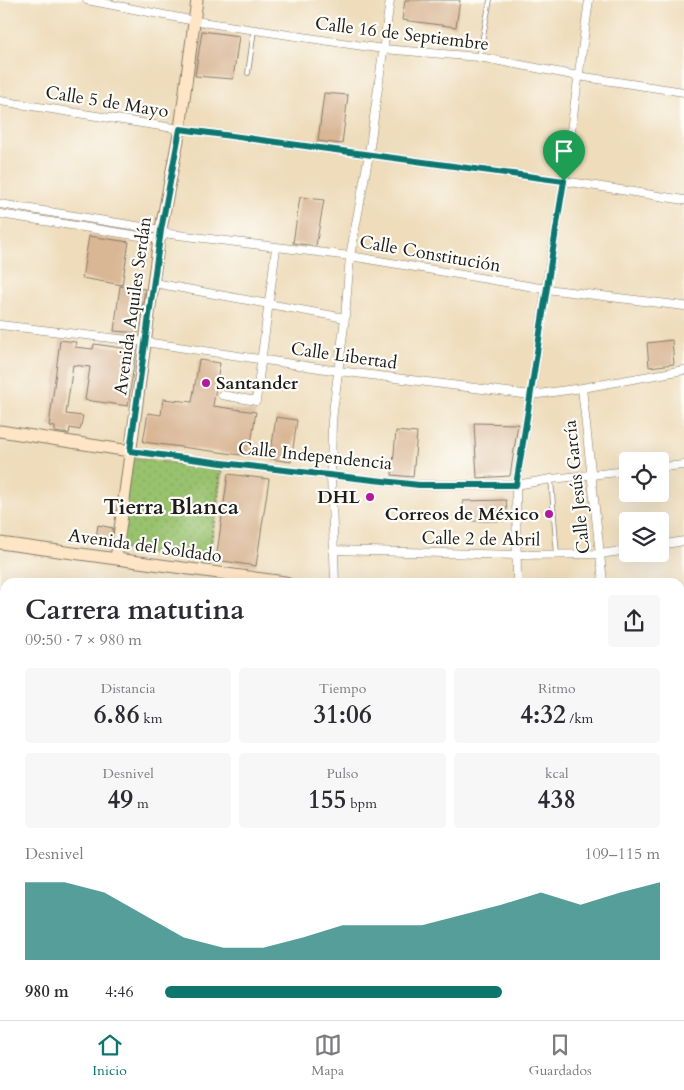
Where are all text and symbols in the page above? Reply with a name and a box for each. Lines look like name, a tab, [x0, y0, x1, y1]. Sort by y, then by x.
street label: Calle 16 de Septiembre	[314, 11, 490, 57]
street label: Calle 5 de Mayo	[44, 80, 171, 124]
pin	[543, 130, 585, 181]
icon: arrive	[550, 137, 578, 165]
street label: Avenida Aquiles Serdán	[108, 214, 158, 397]
street label: Calle Constitución	[357, 229, 503, 279]
street label: Calle Libertad	[289, 336, 399, 376]
place label: Santander	[216, 371, 299, 396]
marker: Santander	[200, 377, 212, 389]
street label: Calle Jesús García	[558, 419, 596, 555]
street label: Calle Independencia	[237, 435, 394, 477]
map controls	[619, 452, 669, 562]
button: locate	[619, 452, 669, 502]
place label: DHL	[317, 485, 361, 510]
marker: DHL	[364, 491, 376, 503]
district label: Tierra Blanca	[103, 492, 239, 522]
place label: Correos de México	[385, 502, 539, 527]
marker: Correos de México	[543, 508, 555, 520]
button: layers	[619, 512, 669, 562]
street label: Avenida del Soldado	[67, 523, 224, 569]
street label: Calle 2 de Abril	[421, 525, 541, 553]
text: Carrera matutina	[25, 591, 244, 629]
button: share	[608, 595, 660, 647]
text: 09:50 · 7 × 980 m	[25, 629, 142, 651]
text: Distancia	[101, 679, 156, 698]
text: Tiempo	[319, 679, 366, 698]
text: Ritmo	[538, 679, 576, 698]
text: 6.86	[94, 698, 139, 732]
text: 31:06	[313, 698, 372, 732]
text: 4:32	[520, 698, 566, 732]
text: km	[139, 709, 163, 728]
text: /km	[566, 709, 593, 728]
text: Desnivel	[103, 764, 154, 783]
text: Pulso	[327, 764, 358, 783]
text: kcal	[545, 764, 569, 783]
text: 49	[108, 783, 133, 817]
text: 155	[308, 783, 346, 817]
text: 438	[538, 783, 576, 817]
text: m	[133, 794, 149, 813]
text: bpm	[346, 794, 377, 813]
text: Desnivel	[25, 843, 84, 865]
text: 109–115 m	[584, 843, 660, 865]
text: 980 m	[25, 981, 69, 1003]
text: 4:46	[105, 981, 134, 1003]
tab: Inicio	[92, 1031, 127, 1080]
tab: Mapa	[311, 1031, 344, 1080]
tab: Guardados	[529, 1031, 592, 1080]

